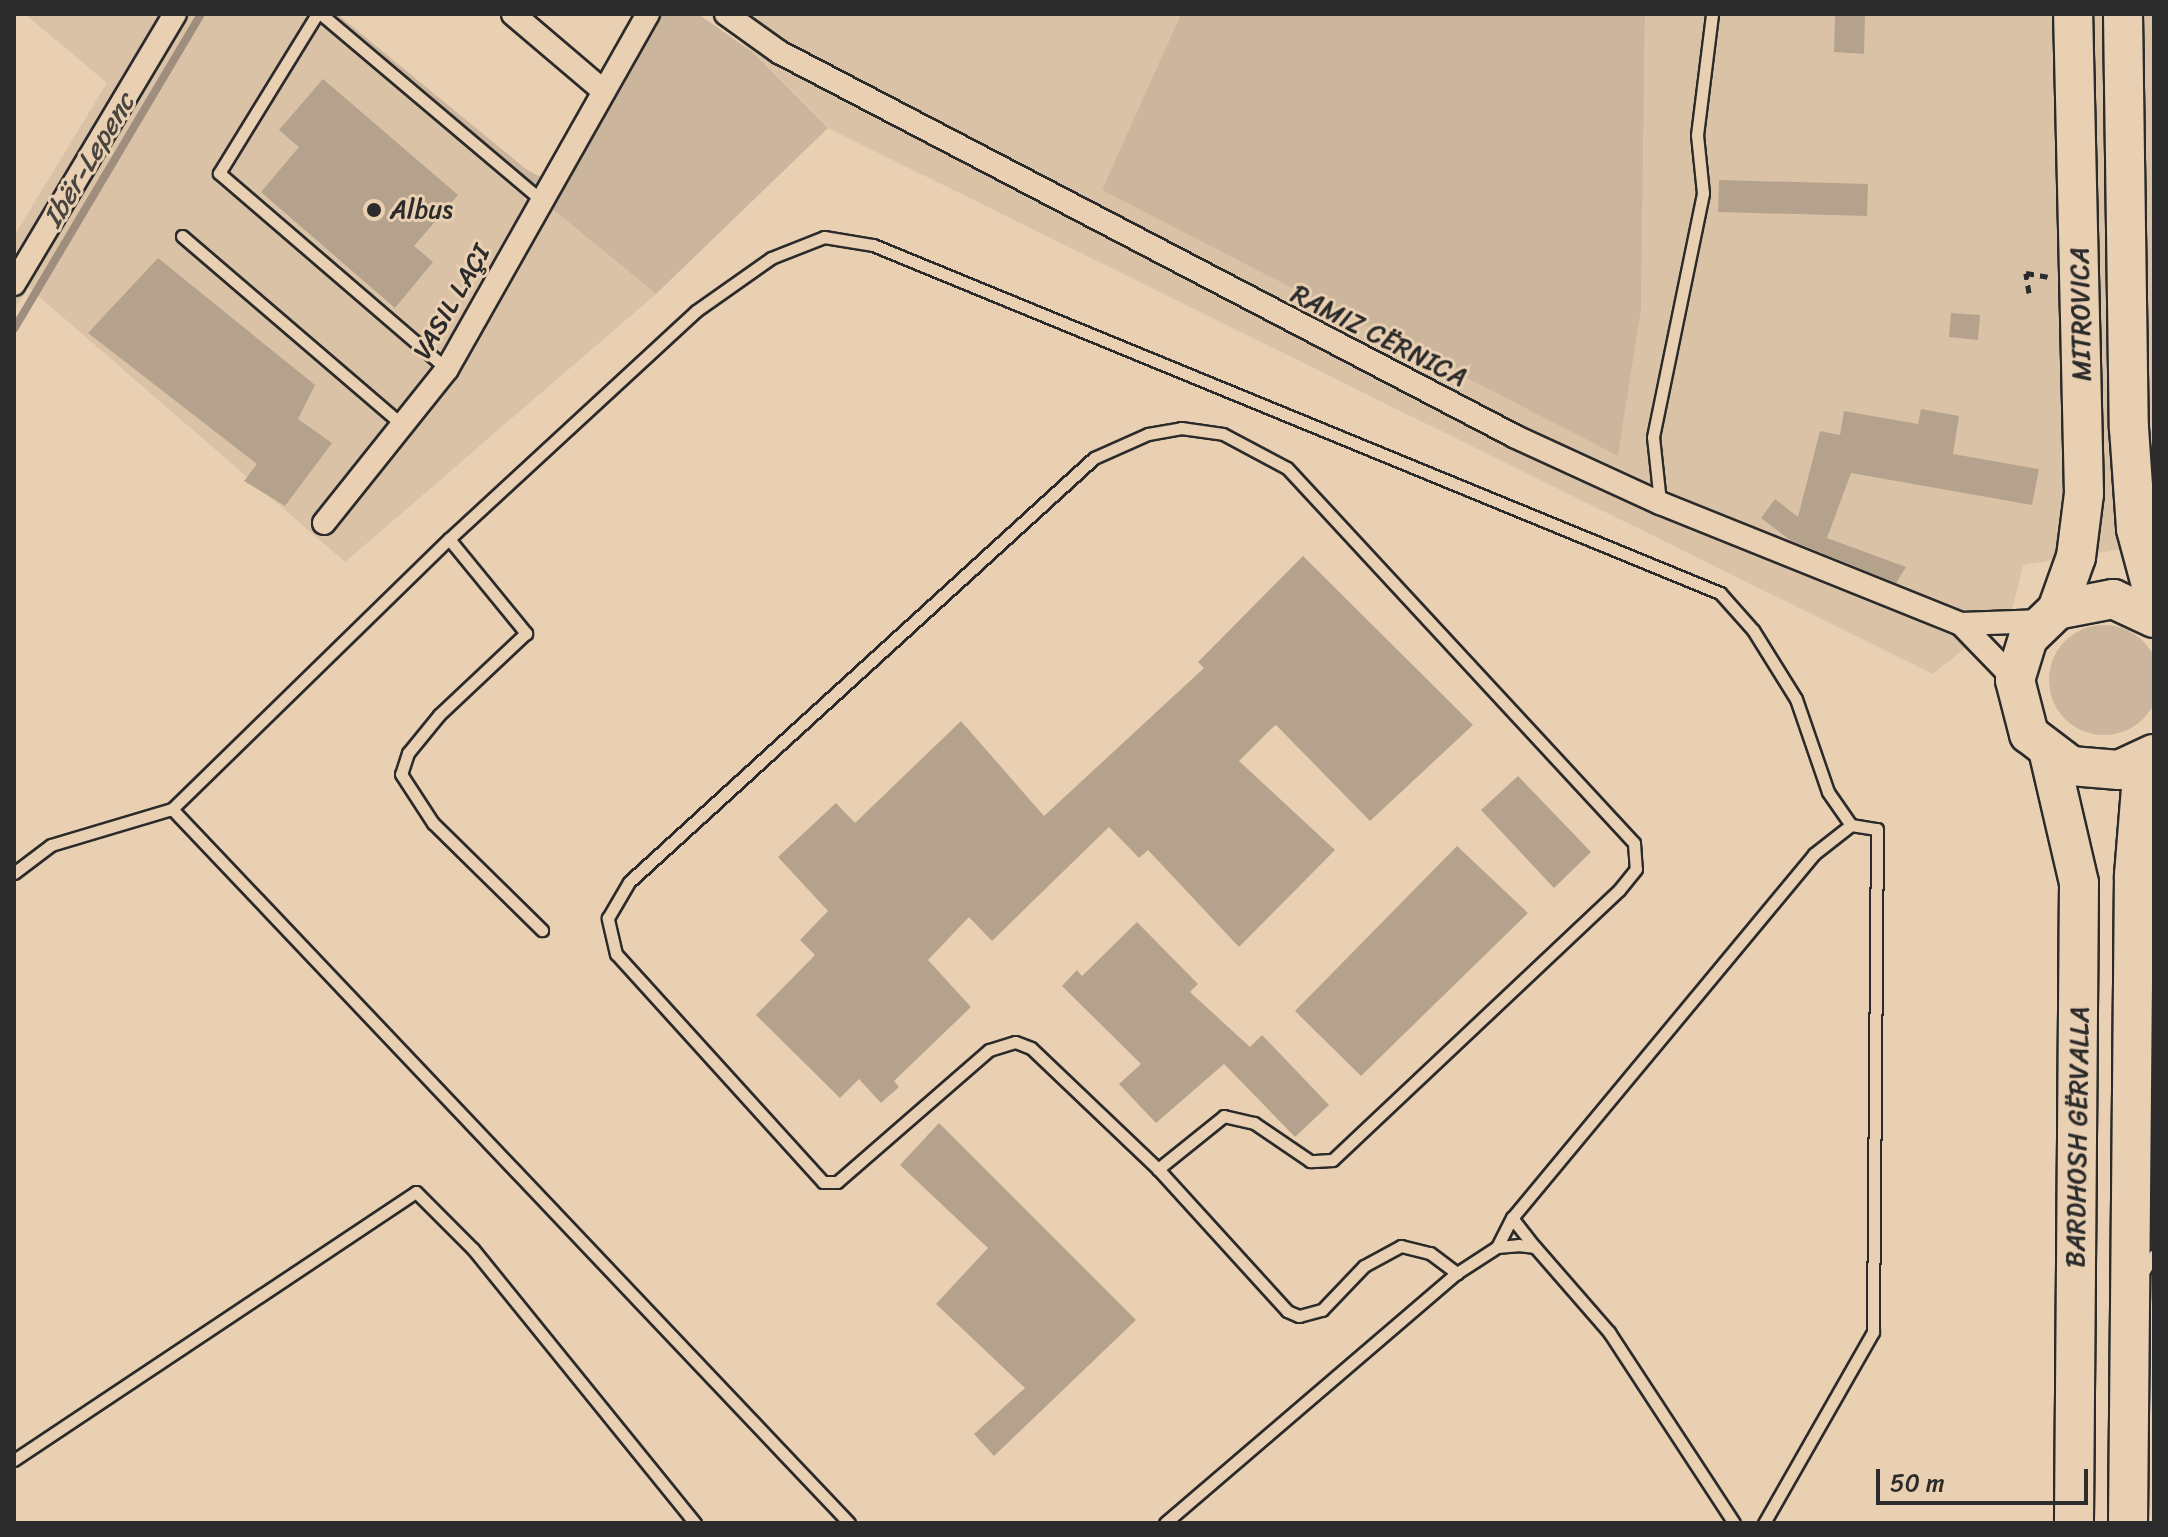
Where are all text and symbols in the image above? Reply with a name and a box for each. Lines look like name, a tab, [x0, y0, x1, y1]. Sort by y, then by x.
water label: Ibër-Lepenc	[36, 87, 142, 233]
place label: Albus	[390, 194, 453, 226]
marker: Albus	[365, 201, 383, 219]
street label: VASIL LAÇI	[407, 240, 497, 364]
street label: MITROVICA	[2064, 247, 2098, 381]
street label: RAMIZ CËRNICA	[1286, 278, 1472, 394]
street label: BARDHOSH GËRVALLA	[2060, 1006, 2096, 1268]
scale bar	[1880, 1453, 2092, 1503]
text: 50 m	[1890, 1462, 1945, 1504]

